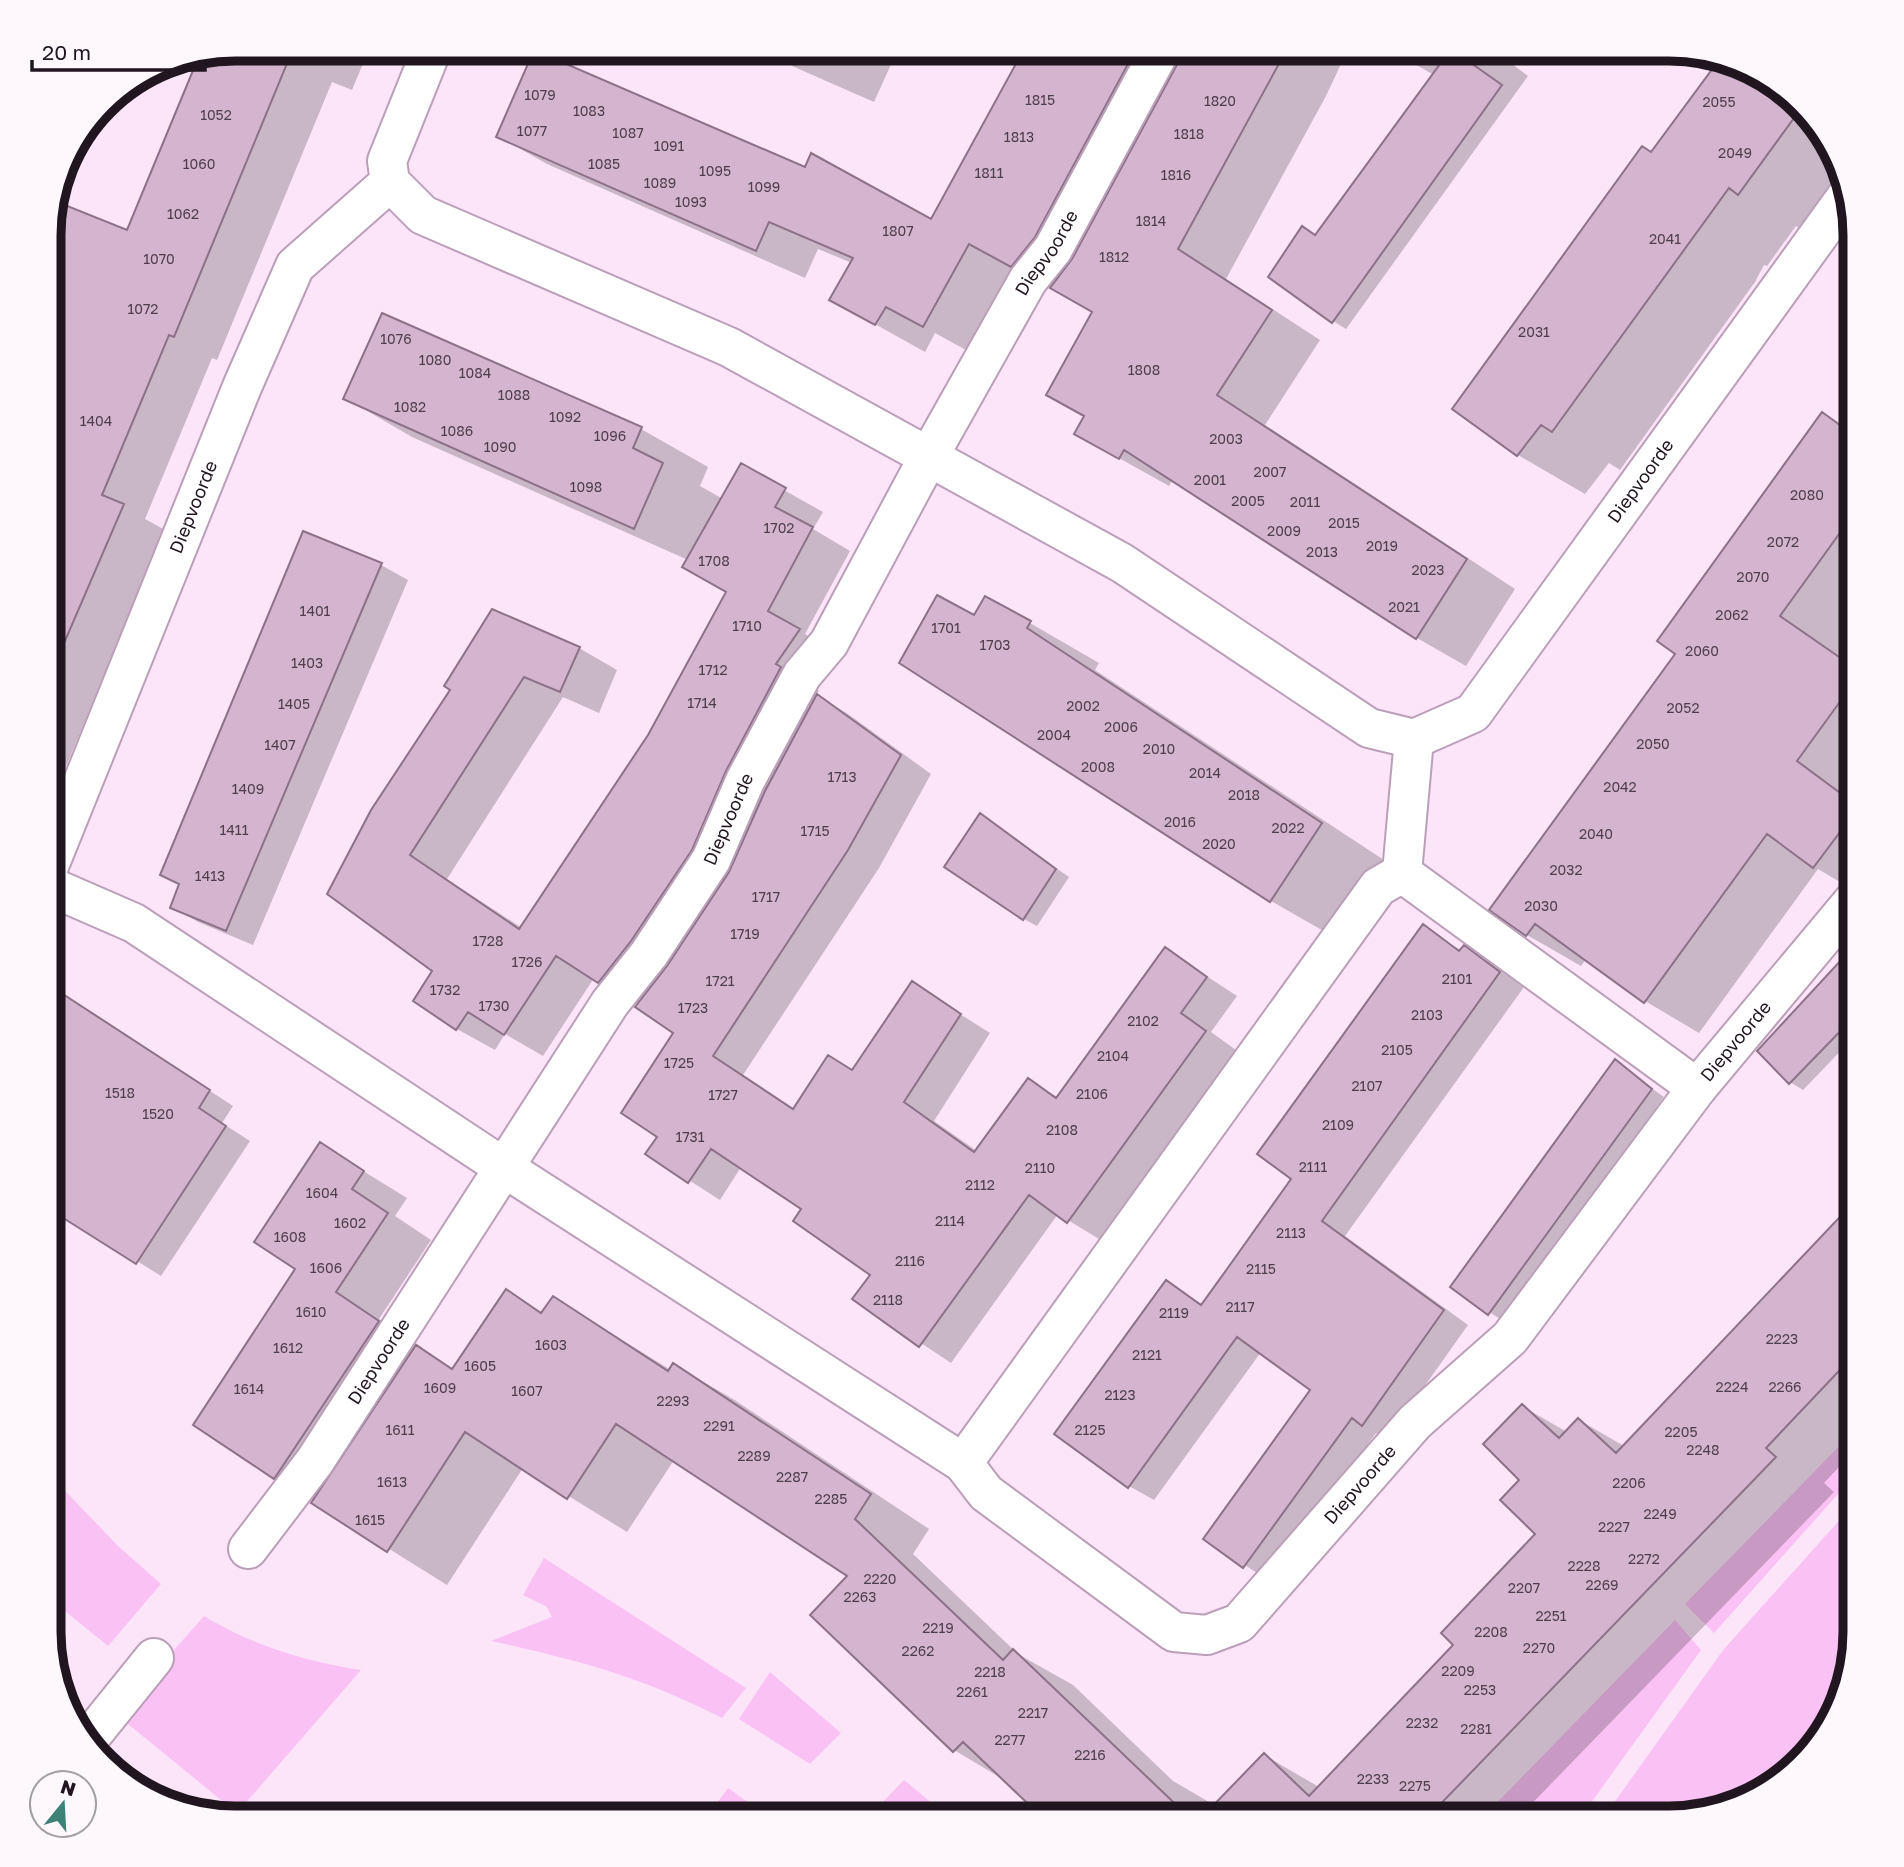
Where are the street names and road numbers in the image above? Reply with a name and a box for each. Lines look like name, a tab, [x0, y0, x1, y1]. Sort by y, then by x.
street label: Diepvoorde	[1010, 206, 1082, 299]
street label: Diepvoorde	[1602, 434, 1678, 527]
street label: Diepvoorde	[164, 457, 221, 556]
street label: Diepvoorde	[698, 769, 757, 868]
street label: Diepvoorde	[1695, 996, 1775, 1085]
street label: Diepvoorde	[342, 1314, 414, 1408]
street label: Diepvoorde	[1319, 1440, 1400, 1528]

